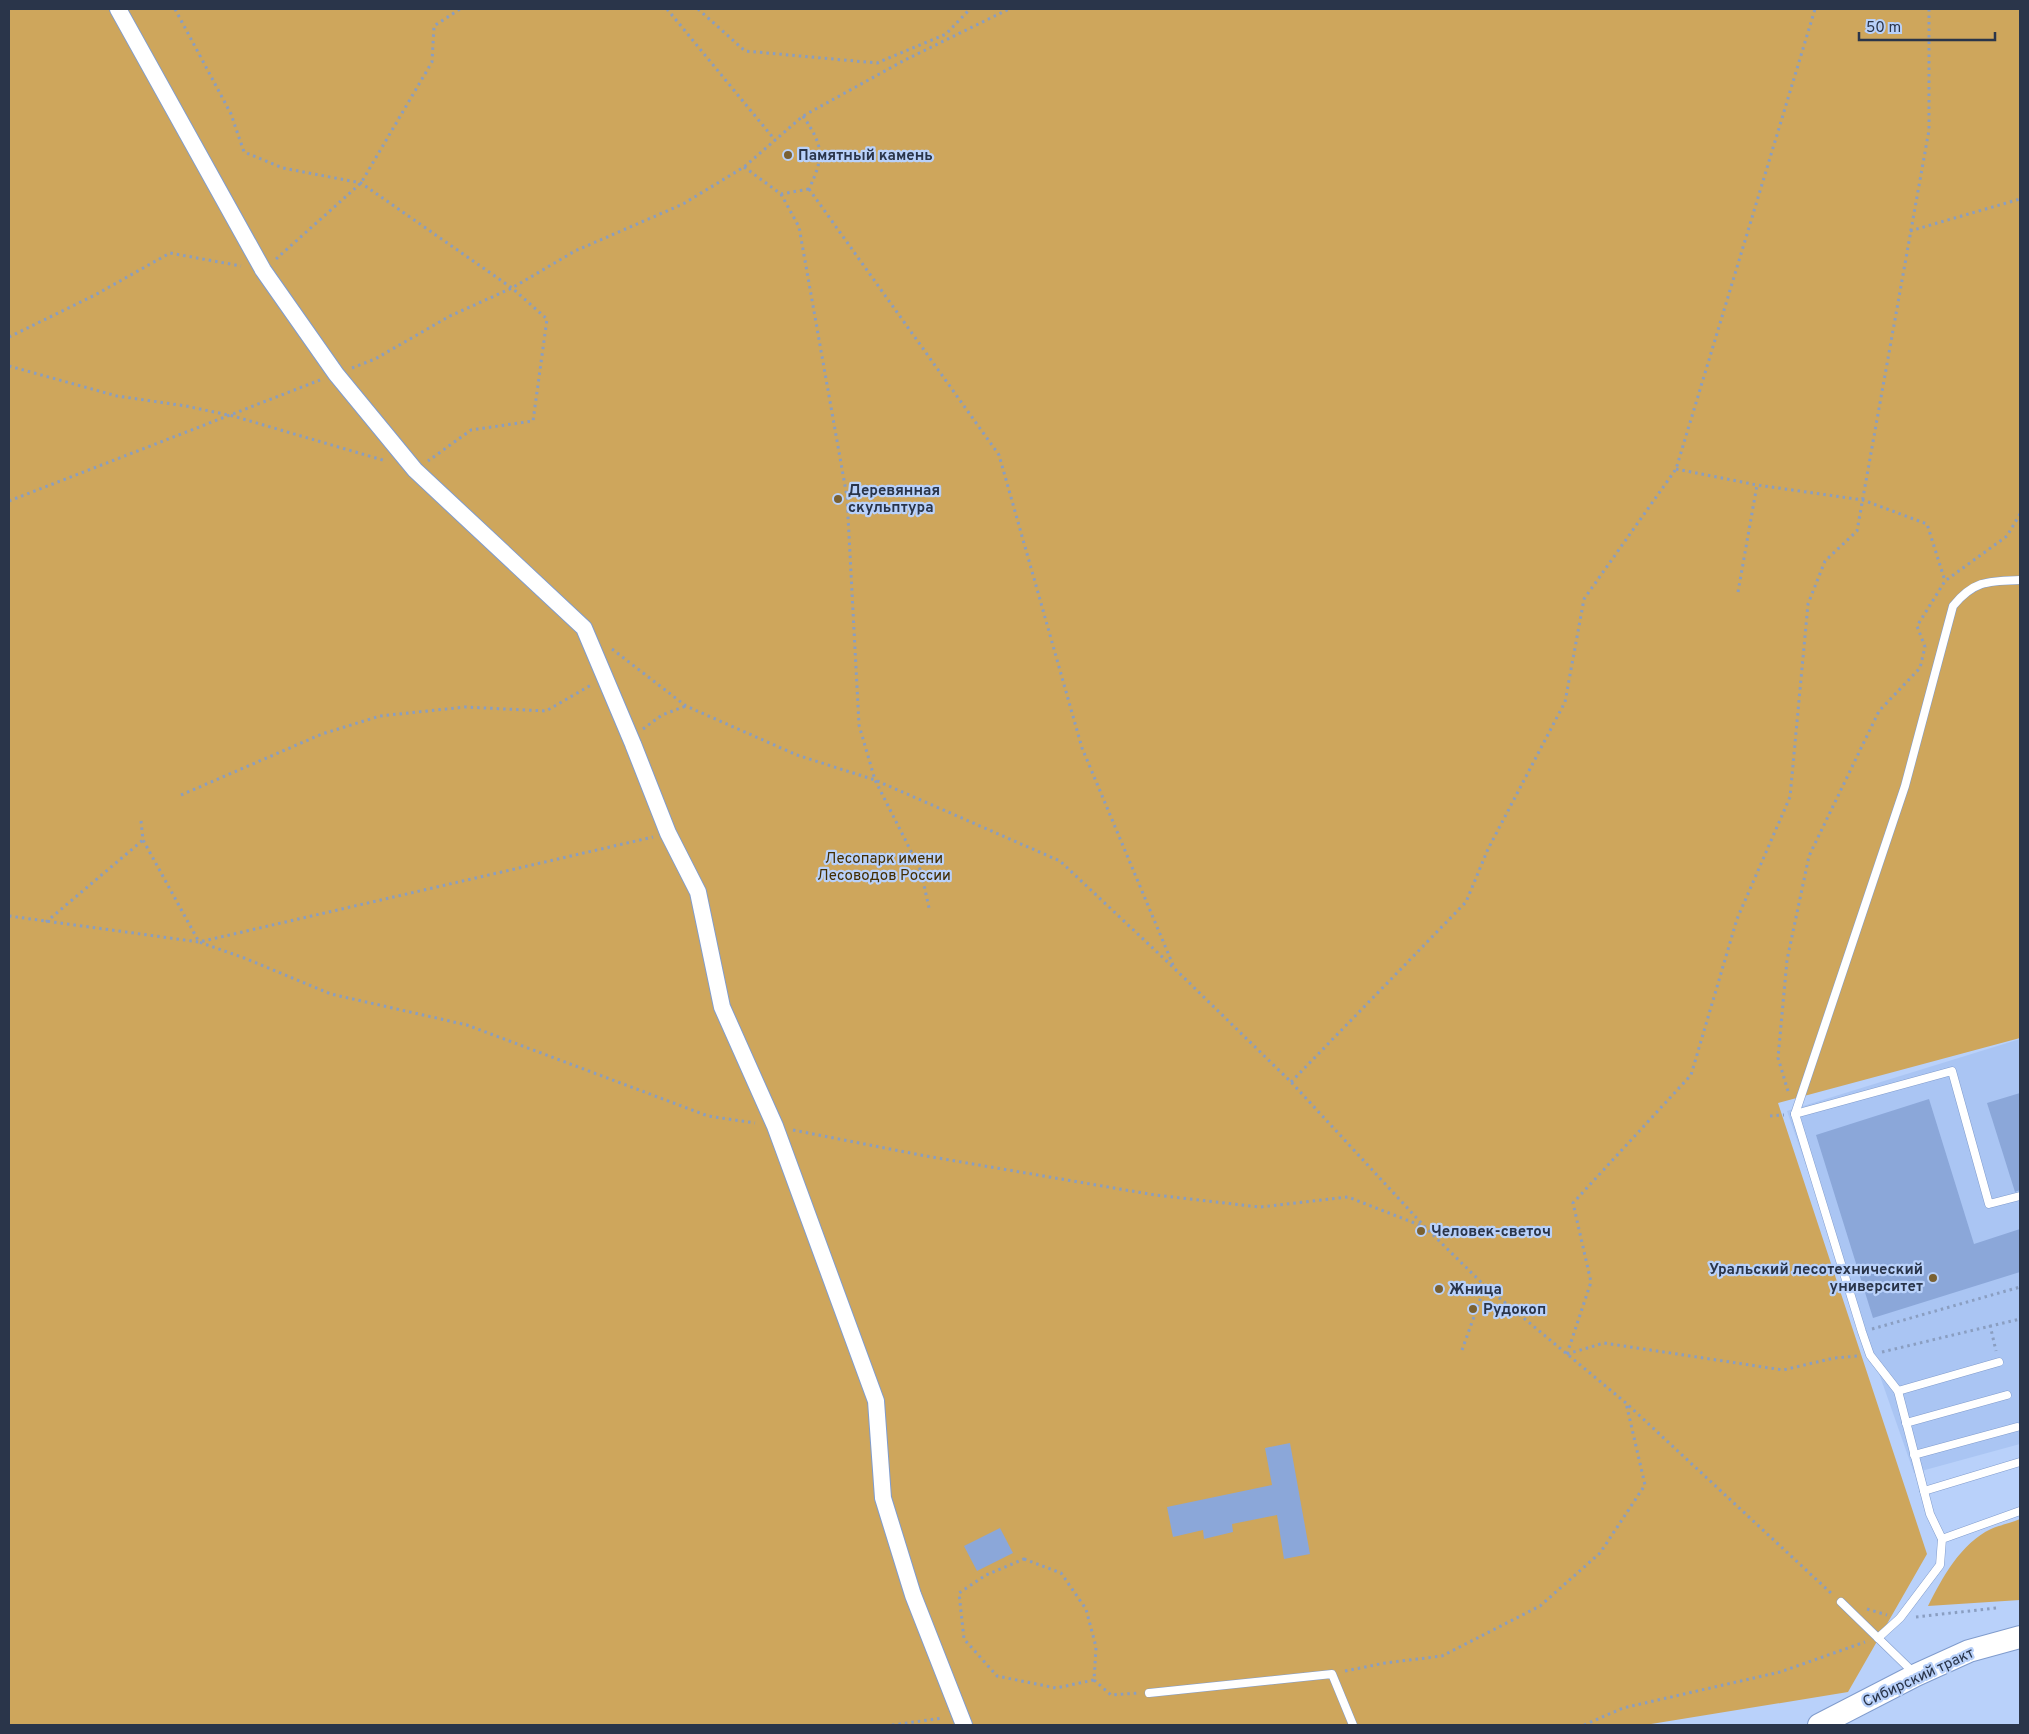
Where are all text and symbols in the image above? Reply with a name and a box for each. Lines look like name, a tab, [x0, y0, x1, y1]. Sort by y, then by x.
scale bar	[1859, 10, 1995, 42]
text: 50 m	[1866, 19, 1901, 38]
place label: Памятный камень	[798, 147, 933, 166]
marker: Памятный камень	[782, 149, 794, 161]
place label: Деревянная скульптура	[848, 482, 940, 518]
marker: Деревянная скульптура	[832, 493, 844, 505]
park label: Лесопарк имени Лесоводов России	[817, 850, 951, 886]
place label: Человек-светоч	[1431, 1223, 1551, 1242]
marker: Человек-светоч	[1415, 1225, 1427, 1237]
place label: Уральский лесотехнический университет	[1709, 1261, 1923, 1297]
marker: Уральский лесотехнический университет	[1927, 1272, 1939, 1284]
place label: Жница	[1449, 1281, 1502, 1300]
marker: Жница	[1433, 1283, 1445, 1295]
place label: Рудокоп	[1483, 1301, 1546, 1320]
marker: Рудокоп	[1467, 1303, 1479, 1315]
street label: Сибирский тракт	[1860, 1644, 1978, 1712]

